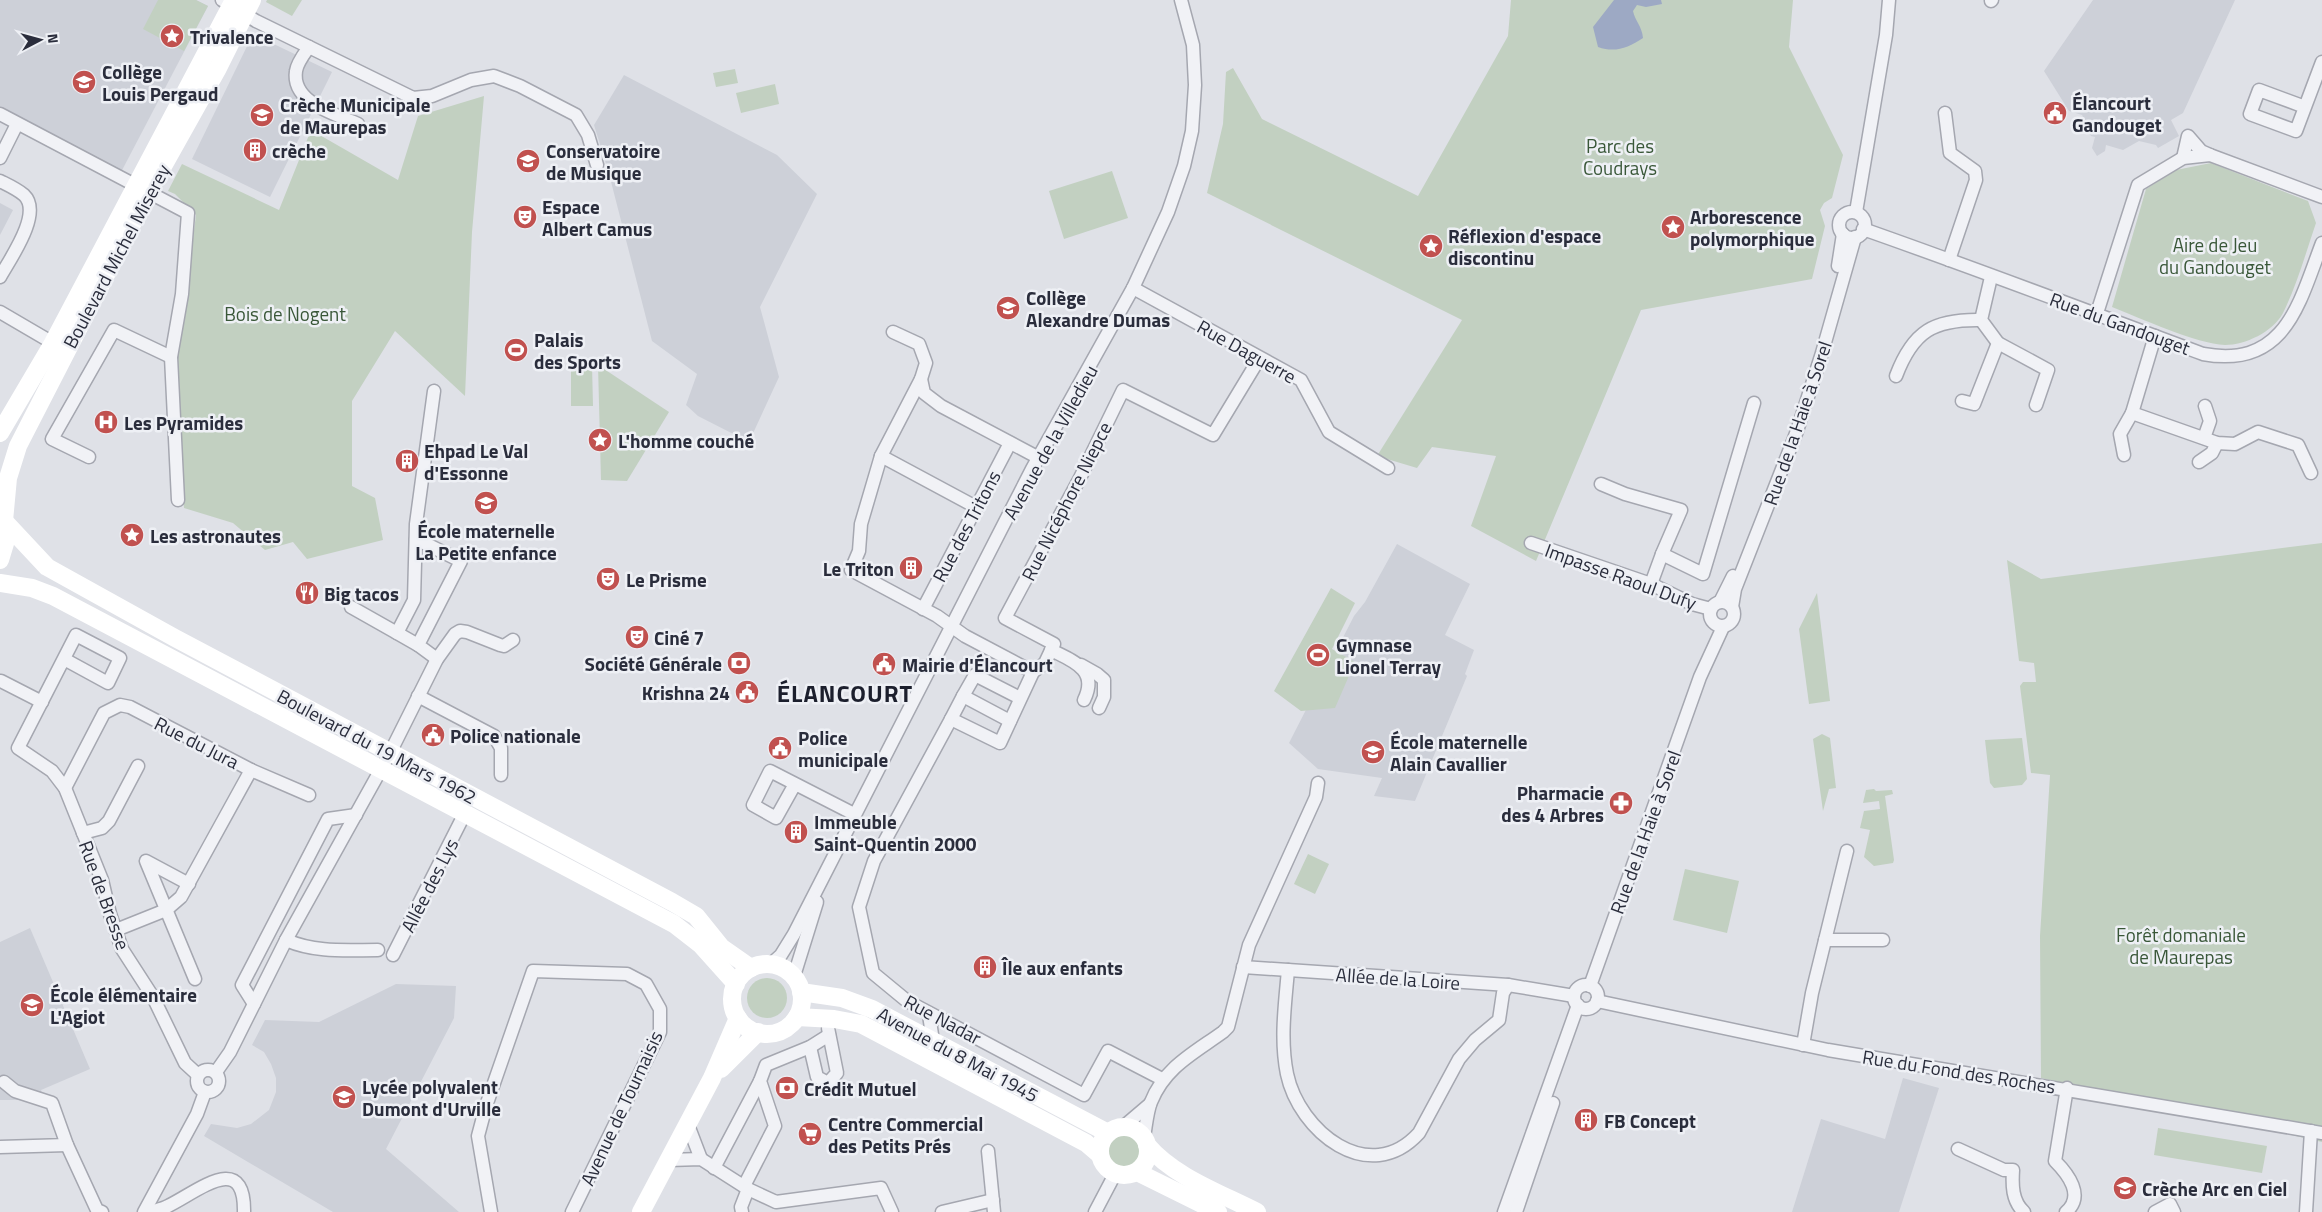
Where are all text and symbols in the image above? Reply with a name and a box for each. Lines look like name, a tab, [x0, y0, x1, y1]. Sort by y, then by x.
north arrow	[15, 15, 65, 65]
place label: Trivalence	[190, 22, 274, 51]
place icon: Trivalence	[159, 23, 185, 49]
text: N	[42, 33, 64, 45]
place label: Collège Louis Pergaud	[102, 57, 218, 108]
school or university icon: Collège Louis Pergaud	[71, 69, 97, 95]
place label: Élancourt Gandouget	[2072, 88, 2162, 139]
place label: Crèche Municipale de Maurepas	[280, 90, 431, 141]
public building icon: Élancourt Gandouget	[2042, 100, 2068, 126]
school or university icon: Crèche Municipale de Maurepas	[249, 102, 275, 128]
park label: Parc des Coudrays	[1583, 131, 1657, 182]
place label: crèche	[272, 136, 326, 165]
place label: Conservatoire de Musique	[546, 136, 661, 187]
building icon: crèche	[242, 137, 268, 163]
school or university icon: Conservatoire de Musique	[515, 148, 541, 174]
street label: Boulevard Michel Miserey	[55, 159, 177, 353]
place label: Espace Albert Camus	[542, 192, 652, 243]
place label: Arborescence polymorphique	[1690, 202, 1815, 253]
theatre icon: Espace Albert Camus	[512, 204, 538, 230]
place icon: Arborescence polymorphique	[1660, 214, 1686, 240]
place label: Réflexion d'espace discontinu	[1448, 221, 1601, 272]
park label: Aire de Jeu du Gandouget	[2159, 230, 2271, 281]
place icon: Réflexion d'espace discontinu	[1418, 233, 1444, 259]
place label: Collège Alexandre Dumas	[1026, 283, 1170, 334]
street label: Rue du Gandouget	[2046, 284, 2195, 362]
school or university icon: Collège Alexandre Dumas	[995, 295, 1021, 321]
park label: Bois de Nogent	[224, 299, 346, 328]
street label: Rue Daguerre	[1192, 312, 1302, 390]
place label: Palais des Sports	[534, 325, 621, 376]
sports icon: Palais des Sports	[503, 337, 529, 363]
street label: Rue de la Haie à Sorel	[1755, 337, 1839, 509]
street label: Avenue de la Villedieu	[995, 359, 1105, 525]
place label: Les Pyramides	[124, 408, 243, 437]
hospital icon: Les Pyramides	[93, 409, 119, 435]
street label: Rue Nicéphore Niepce	[1013, 416, 1119, 586]
place label: L'homme couché	[618, 426, 754, 455]
place icon: L'homme couché	[587, 427, 613, 453]
place label: Ehpad Le Val d'Essonne	[424, 436, 528, 487]
building icon: Ehpad Le Val d'Essonne	[394, 448, 420, 474]
street label: Rue des Tritons	[924, 465, 1008, 587]
school or university icon: École maternelle La Petite enfance	[473, 490, 499, 516]
place label: École maternelle La Petite enfance	[415, 516, 557, 567]
place label: Les astronautes	[150, 521, 281, 550]
place icon: Les astronautes	[119, 522, 145, 548]
street label: Impasse Raoul Dufy	[1541, 535, 1701, 617]
place label: Le Triton	[823, 554, 894, 583]
building icon: Le Triton	[898, 555, 924, 581]
place label: Le Prisme	[626, 565, 707, 594]
theatre icon: Le Prisme	[595, 566, 621, 592]
place label: Big tacos	[324, 579, 399, 608]
restaurant icon: Big tacos	[294, 580, 320, 606]
place label: Ciné 7	[654, 623, 704, 652]
theatre icon: Ciné 7	[624, 624, 650, 650]
place label: Gymnase Lionel Terray	[1336, 630, 1442, 681]
sports icon: Gymnase Lionel Terray	[1305, 642, 1331, 668]
place label: Société Générale	[585, 649, 722, 678]
bank icon: Société Générale	[726, 650, 752, 676]
place label: Mairie d'Élancourt	[902, 650, 1053, 679]
public building icon: Mairie d'Élancourt	[871, 651, 897, 677]
district label: ÉLANCOURT	[777, 675, 913, 711]
place label: Krishna 24	[642, 678, 730, 707]
public building icon: Krishna 24	[734, 679, 760, 705]
street label: Boulevard du 19 Mars 1962	[272, 681, 482, 811]
street label: Rue du Jura	[150, 708, 245, 776]
place label: Police nationale	[450, 721, 581, 750]
public building icon: Police nationale	[420, 722, 446, 748]
place label: Police municipale	[798, 723, 888, 774]
place label: École maternelle Alain Cavallier	[1390, 727, 1528, 778]
public building icon: Police municipale	[767, 735, 793, 761]
school or university icon: École maternelle Alain Cavallier	[1360, 739, 1386, 765]
street label: Rue de la Haie à Sorel	[1602, 746, 1688, 918]
place label: Pharmacie des 4 Arbres	[1501, 778, 1604, 829]
pharmacy icon: Pharmacie des 4 Arbres	[1608, 790, 1634, 816]
place label: Immeuble Saint-Quentin 2000	[814, 807, 977, 858]
building icon: Immeuble Saint-Quentin 2000	[783, 819, 809, 845]
street label: Allée des Lys	[393, 833, 465, 937]
street label: Rue de Bresse	[72, 836, 138, 954]
park label: Forêt domaniale de Maurepas	[2116, 920, 2246, 971]
place label: Île aux enfants	[1001, 953, 1123, 982]
building icon: Île aux enfants	[972, 954, 998, 980]
street label: Allée de la Loire	[1335, 959, 1461, 997]
place label: École élémentaire L'Agiot	[50, 980, 197, 1031]
street label: Rue Nadar	[899, 986, 987, 1052]
school or university icon: École élémentaire L'Agiot	[19, 992, 45, 1018]
street label: Avenue du 8 Mai 1945	[872, 999, 1044, 1109]
street label: Avenue de Tournaisis	[572, 1026, 670, 1190]
street label: Rue du Fond des Roches	[1860, 1041, 2058, 1101]
place label: Lycée polyvalent Dumont d'Urville	[362, 1072, 501, 1123]
place label: Crédit Mutuel	[804, 1074, 917, 1103]
bank icon: Crédit Mutuel	[774, 1075, 800, 1101]
school or university icon: Lycée polyvalent Dumont d'Urville	[331, 1084, 357, 1110]
place label: FB Concept	[1604, 1106, 1696, 1135]
building icon: FB Concept	[1573, 1107, 1599, 1133]
place label: Centre Commercial des Petits Prés	[828, 1109, 983, 1160]
supermarket icon: Centre Commercial des Petits Prés	[797, 1121, 823, 1147]
place label: Crèche Arc en Ciel	[2142, 1174, 2288, 1203]
school or university icon: Crèche Arc en Ciel	[2112, 1175, 2138, 1201]

